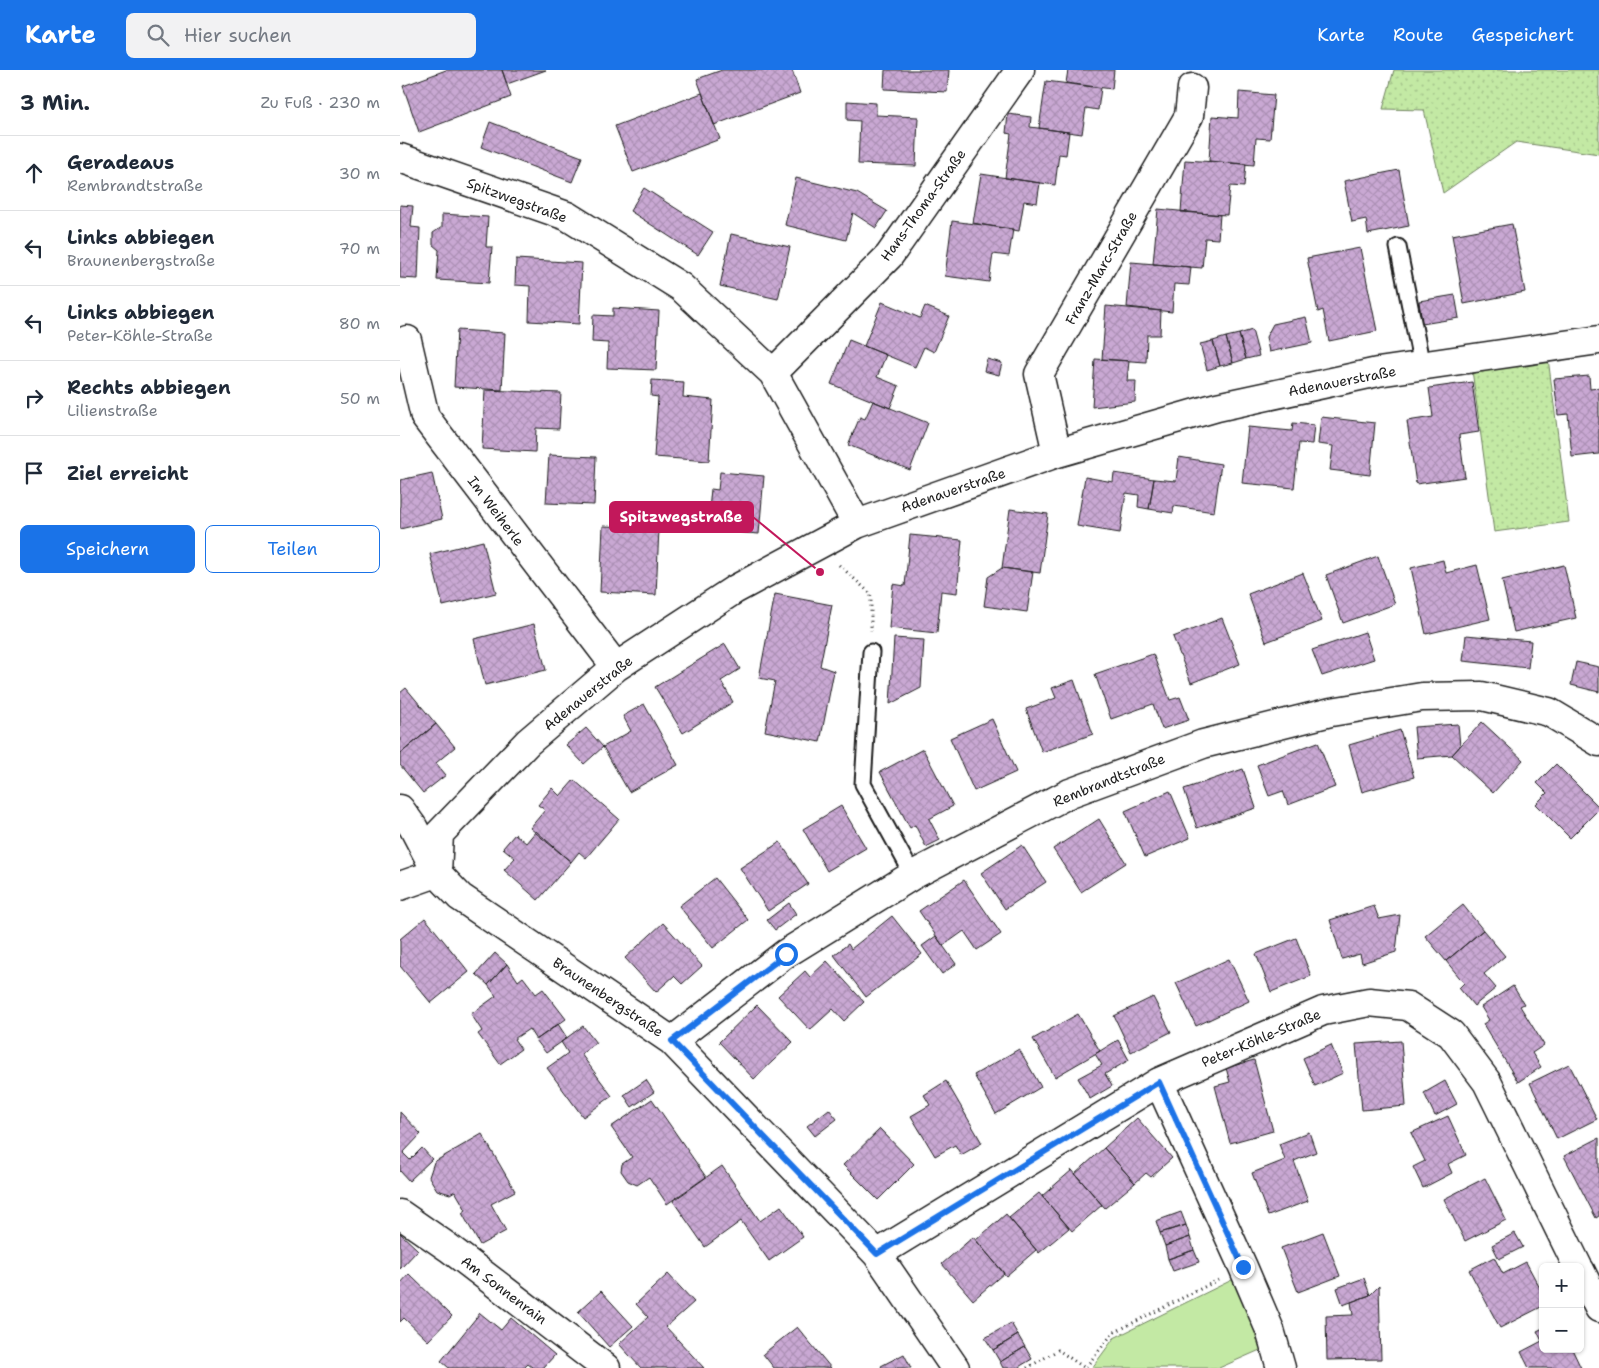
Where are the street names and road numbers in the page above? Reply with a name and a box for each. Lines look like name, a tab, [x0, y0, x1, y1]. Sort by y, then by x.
street label: Hans-Thoma-Straße	[876, 145, 970, 265]
street label: Spitzwegstraße	[464, 173, 570, 227]
street label: Franz-Marc-Straße	[1061, 208, 1141, 328]
street label: Adenauerstraße	[1287, 362, 1398, 400]
street label: Adenauerstraße	[898, 464, 1008, 516]
street label: Im Weiherle	[464, 472, 528, 550]
street label: Adenauerstraße	[540, 651, 636, 734]
street label: Rembrandtstraße	[1050, 749, 1168, 811]
street label: Braunenbergstraße	[549, 953, 667, 1041]
street label: Peter-Köhle-Straße	[1199, 1005, 1323, 1071]
street label: Am Sonnenrain	[457, 1252, 551, 1328]

